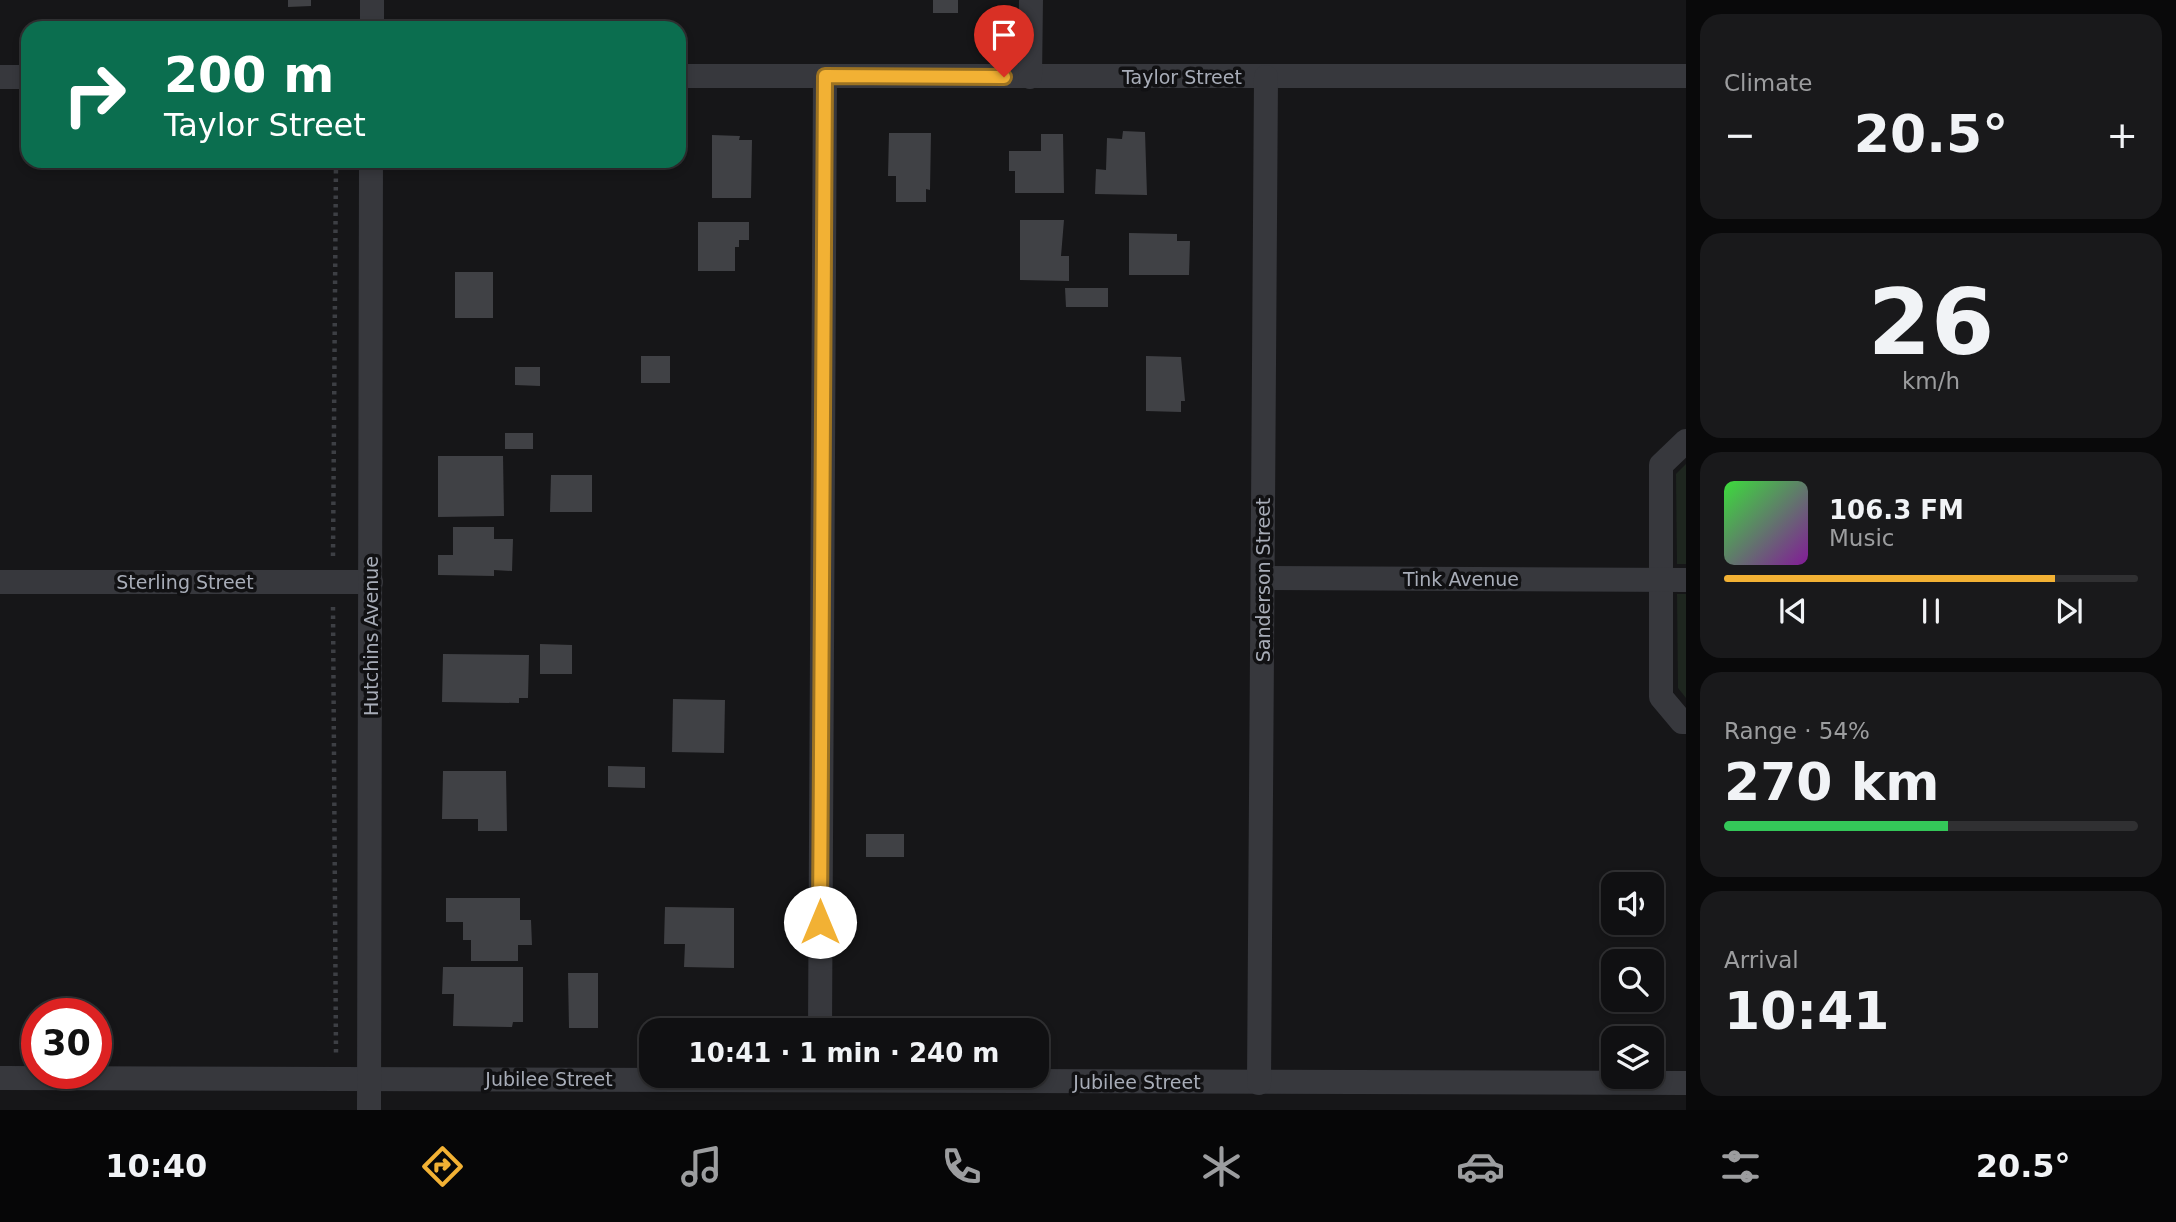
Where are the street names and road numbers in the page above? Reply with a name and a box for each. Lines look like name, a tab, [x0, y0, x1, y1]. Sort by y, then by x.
street label: Taylor Street	[1121, 66, 1242, 88]
street label: Sanderson Street	[1252, 498, 1274, 662]
street label: Hutchins Avenue	[360, 556, 382, 716]
street label: Tink Avenue	[1402, 568, 1519, 590]
street label: Sterling Street	[116, 571, 254, 593]
street label: Jubilee Street	[484, 1068, 613, 1090]
street label: Jubilee Street	[1072, 1071, 1201, 1093]

